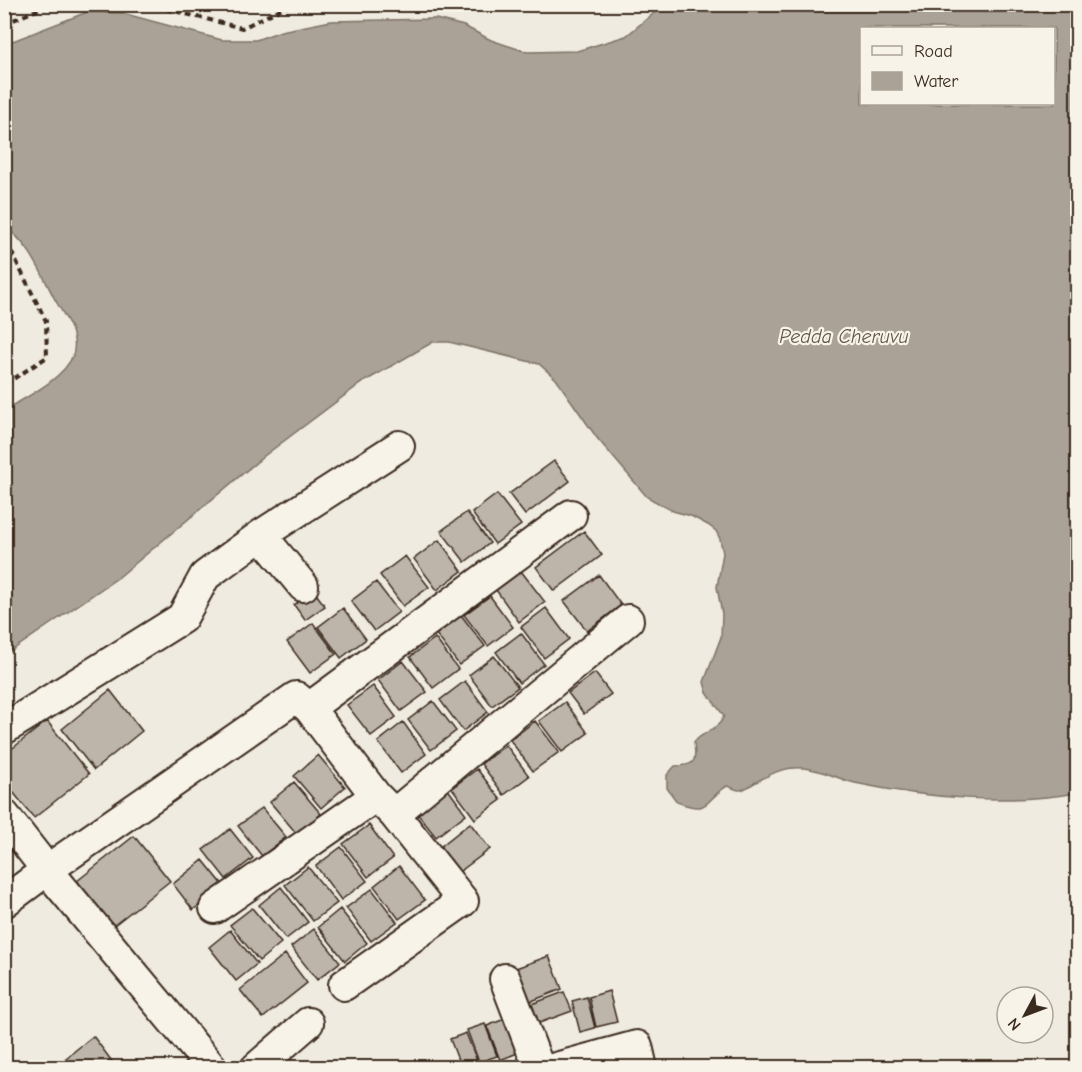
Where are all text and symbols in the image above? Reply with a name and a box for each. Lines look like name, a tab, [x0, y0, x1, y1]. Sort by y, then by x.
legend	[860, 27, 1055, 105]
text: Road	[914, 41, 953, 62]
text: Water	[914, 71, 959, 92]
water label: Pedda Cheruvu	[779, 325, 909, 348]
north arrow	[995, 985, 1055, 1045]
text: N	[1004, 1014, 1025, 1034]

